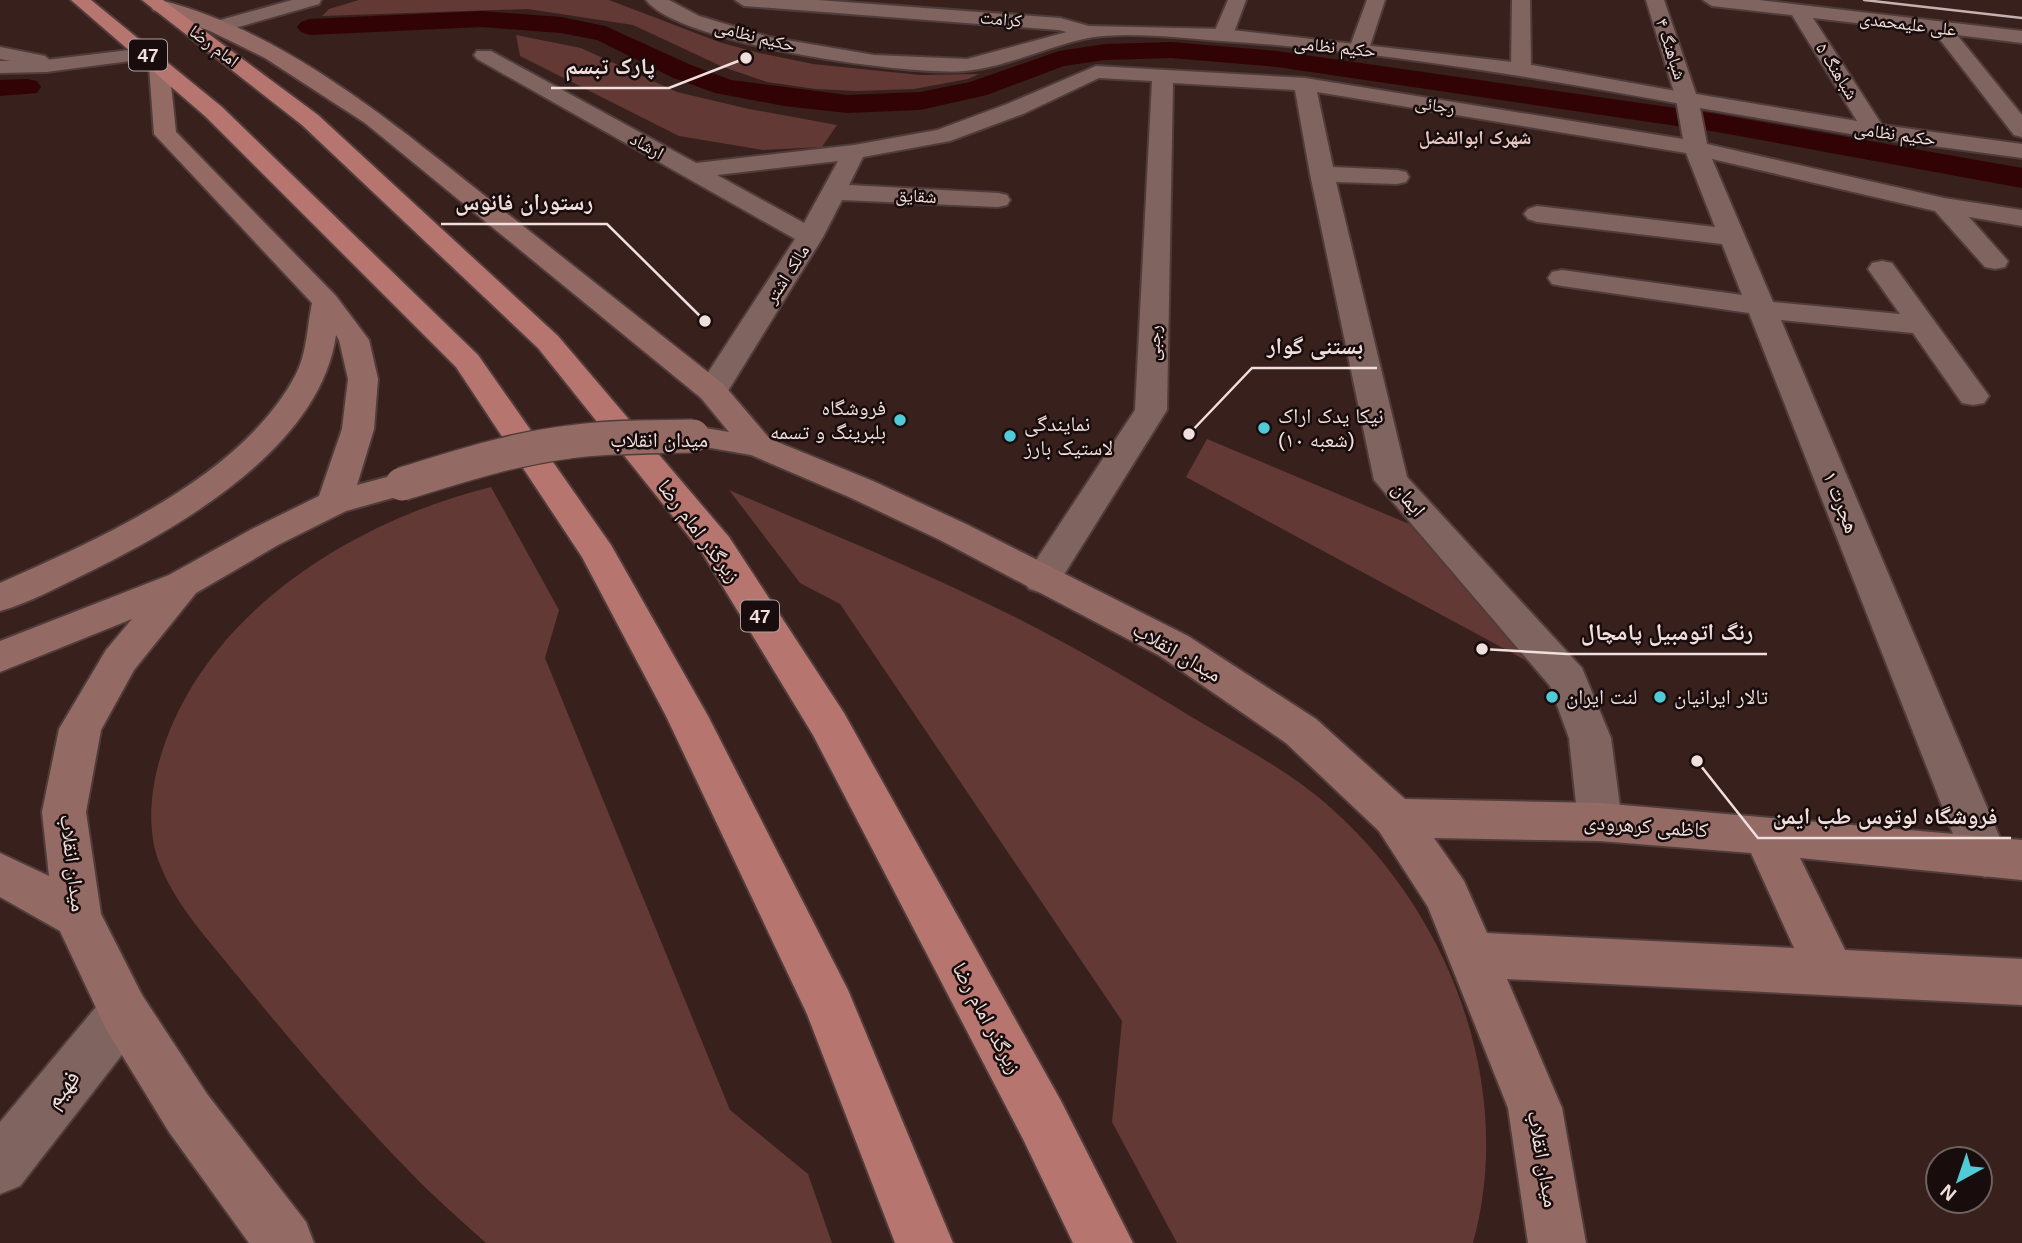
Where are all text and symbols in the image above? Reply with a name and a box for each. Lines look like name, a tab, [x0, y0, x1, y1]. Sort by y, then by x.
street label: کرامت	[979, 7, 1023, 31]
street label: علی علیمحمدی	[1858, 8, 1958, 41]
street label: حکیم نظامی	[712, 16, 797, 58]
street label: شباهنگ ۴	[1651, 16, 1690, 82]
street label: امام رضا	[184, 21, 243, 73]
street label: حکیم نظامی	[1293, 33, 1377, 63]
street label: شباهنگ ۵	[1811, 39, 1862, 103]
road number: 47	[129, 40, 167, 70]
callout: پارک تبسم	[551, 44, 669, 88]
text: پارک تبسم	[565, 53, 655, 82]
street label: رجائی	[1413, 92, 1456, 119]
street label: حکیم نظامی	[1853, 118, 1937, 152]
district label: شهرک ابوالفضل	[1419, 127, 1531, 149]
street label: ارشاد	[627, 129, 667, 163]
callout: رستوران فانوس	[441, 180, 607, 224]
street label: شقایق	[895, 185, 937, 208]
text: رستوران فانوس	[455, 189, 593, 216]
street label: مالک اشتر	[760, 241, 813, 308]
callout: بستنی گوار	[1252, 324, 1377, 368]
street label: رجبی	[1143, 325, 1166, 361]
text: بستنی گوار	[1266, 333, 1363, 360]
place label: فروشگاه بلبرینگ و تسمه	[770, 396, 886, 444]
place label: نیکا یدک اراک (شعبه ۱۰)	[1278, 404, 1384, 452]
marker: فروشگاه بلبرینگ و تسمه	[892, 412, 908, 428]
place label: نمایندگی لاستیک بارز	[1023, 412, 1113, 460]
marker: نیکا یدک اراک (شعبه ۱۰)	[1256, 420, 1272, 436]
street label: میدان انقلاب	[610, 428, 708, 452]
marker: نمایندگی لاستیک بارز	[1002, 428, 1018, 444]
street label: هجرت ۱	[1819, 468, 1864, 536]
street label: زیرگذر امام رضا	[651, 475, 745, 588]
street label: ایمان	[1387, 477, 1431, 521]
road number: 47	[741, 600, 779, 632]
callout: رنگ اتومبیل پامچال	[1567, 610, 1767, 654]
street label: میدان انقلاب	[1128, 617, 1226, 687]
text: رنگ اتومبیل پامچال	[1581, 619, 1753, 646]
place label: لنت ایران	[1566, 685, 1638, 709]
place label: تالار ایرانیان	[1674, 685, 1768, 709]
marker: لنت ایران	[1544, 689, 1560, 705]
marker: تالار ایرانیان	[1652, 689, 1668, 705]
callout: فروشگاه لوتوس طب ایمن	[1758, 794, 2011, 838]
text: فروشگاه لوتوس طب ایمن	[1773, 803, 1997, 830]
street label: کاظمی کرهرودی	[1583, 810, 1709, 843]
street label: میدان انقلاب	[55, 813, 91, 913]
street label: زیرگذر امام رضا	[946, 958, 1026, 1079]
street label: فهیم	[38, 1064, 87, 1115]
street label: میدان انقلاب	[1523, 1109, 1563, 1209]
north arrow	[1924, 1145, 1994, 1215]
text: N	[1936, 1180, 1960, 1205]

